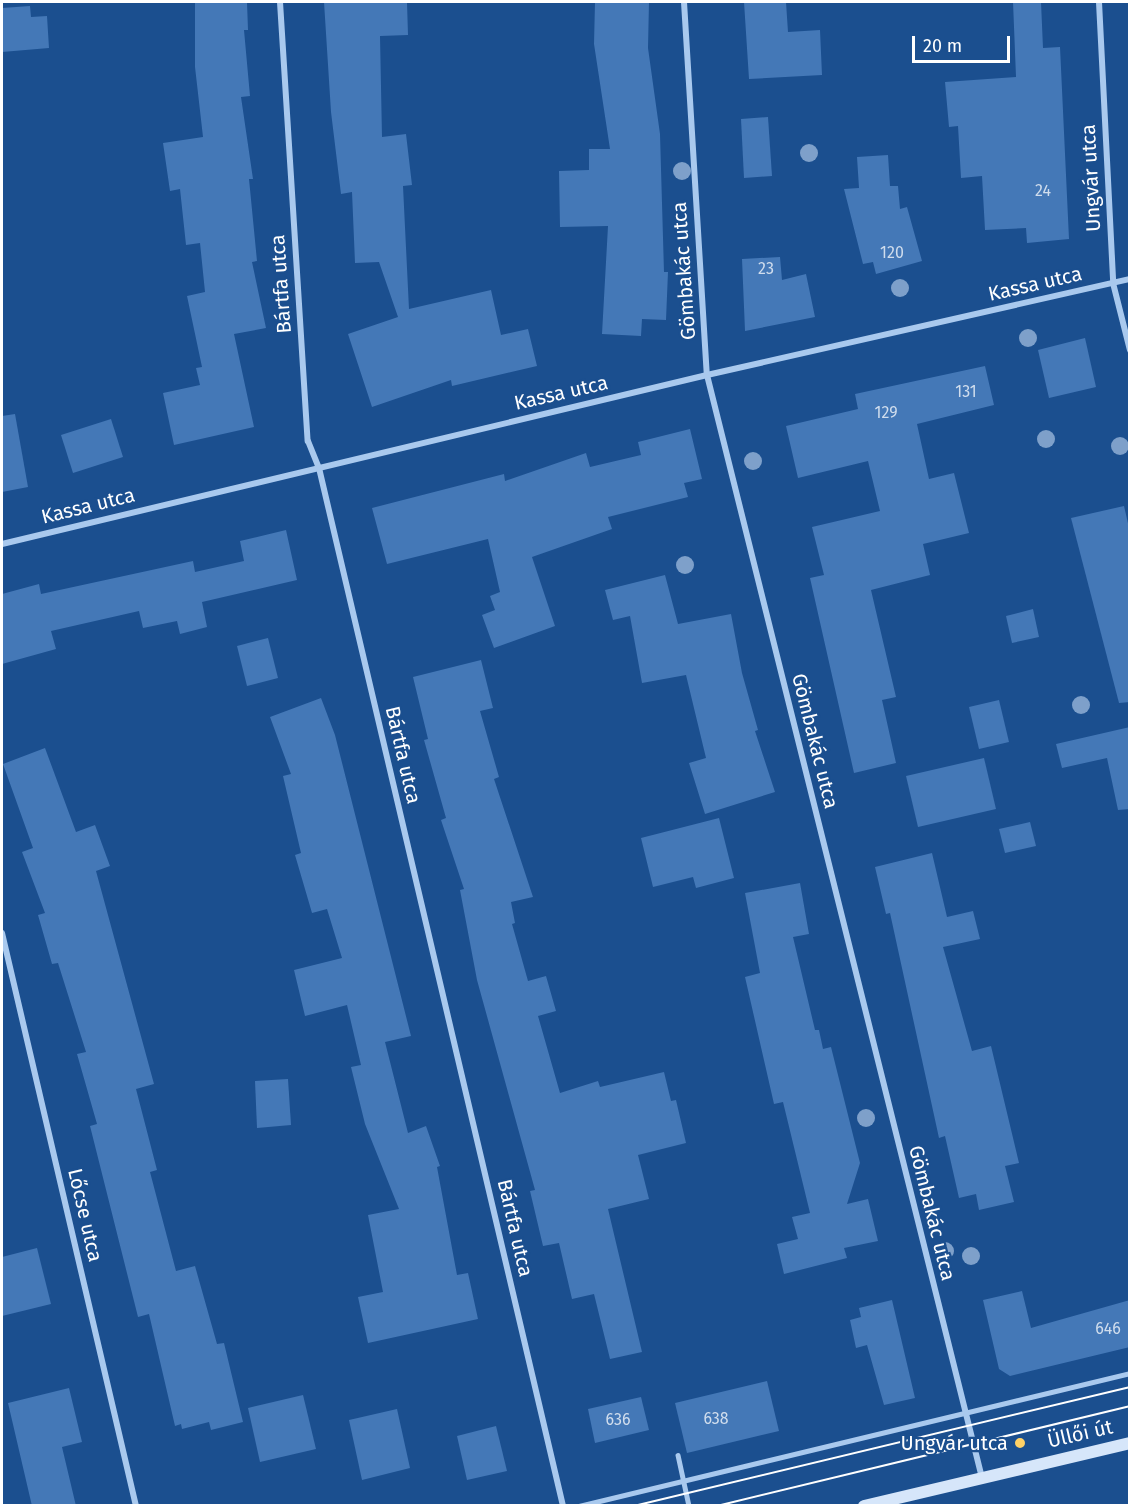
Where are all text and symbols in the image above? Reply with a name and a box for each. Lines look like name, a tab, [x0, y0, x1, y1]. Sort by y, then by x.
scale bar	[915, 24, 1012, 62]
text: 20 m	[923, 35, 962, 57]
street label: Ungvár utca	[1076, 124, 1106, 232]
house number: 24	[1035, 181, 1051, 201]
street label: Gömbakác utca	[667, 201, 701, 341]
street label: Bártfa utca	[266, 234, 296, 334]
house number: 120	[880, 243, 904, 263]
house number: 23	[758, 259, 774, 279]
street label: Kassa utca	[986, 262, 1084, 306]
street label: Kassa utca	[512, 371, 610, 415]
house number: 131	[955, 382, 977, 402]
house number: 129	[874, 403, 898, 423]
street label: Kassa utca	[39, 483, 137, 529]
street label: Gömbakác utca	[787, 671, 843, 811]
street label: Bártfa utca	[380, 704, 426, 806]
street label: Gömbakác utca	[904, 1143, 960, 1283]
street label: Lőcse utca	[63, 1166, 107, 1264]
street label: Bártfa utca	[492, 1177, 538, 1279]
house number: 646	[1095, 1319, 1121, 1339]
house number: 638	[703, 1409, 729, 1429]
house number: 636	[606, 1410, 630, 1430]
street label: Üllői út	[1045, 1415, 1115, 1453]
place label: Ungvár utca	[900, 1431, 1008, 1455]
marker: Ungvár utca	[1013, 1436, 1027, 1450]

